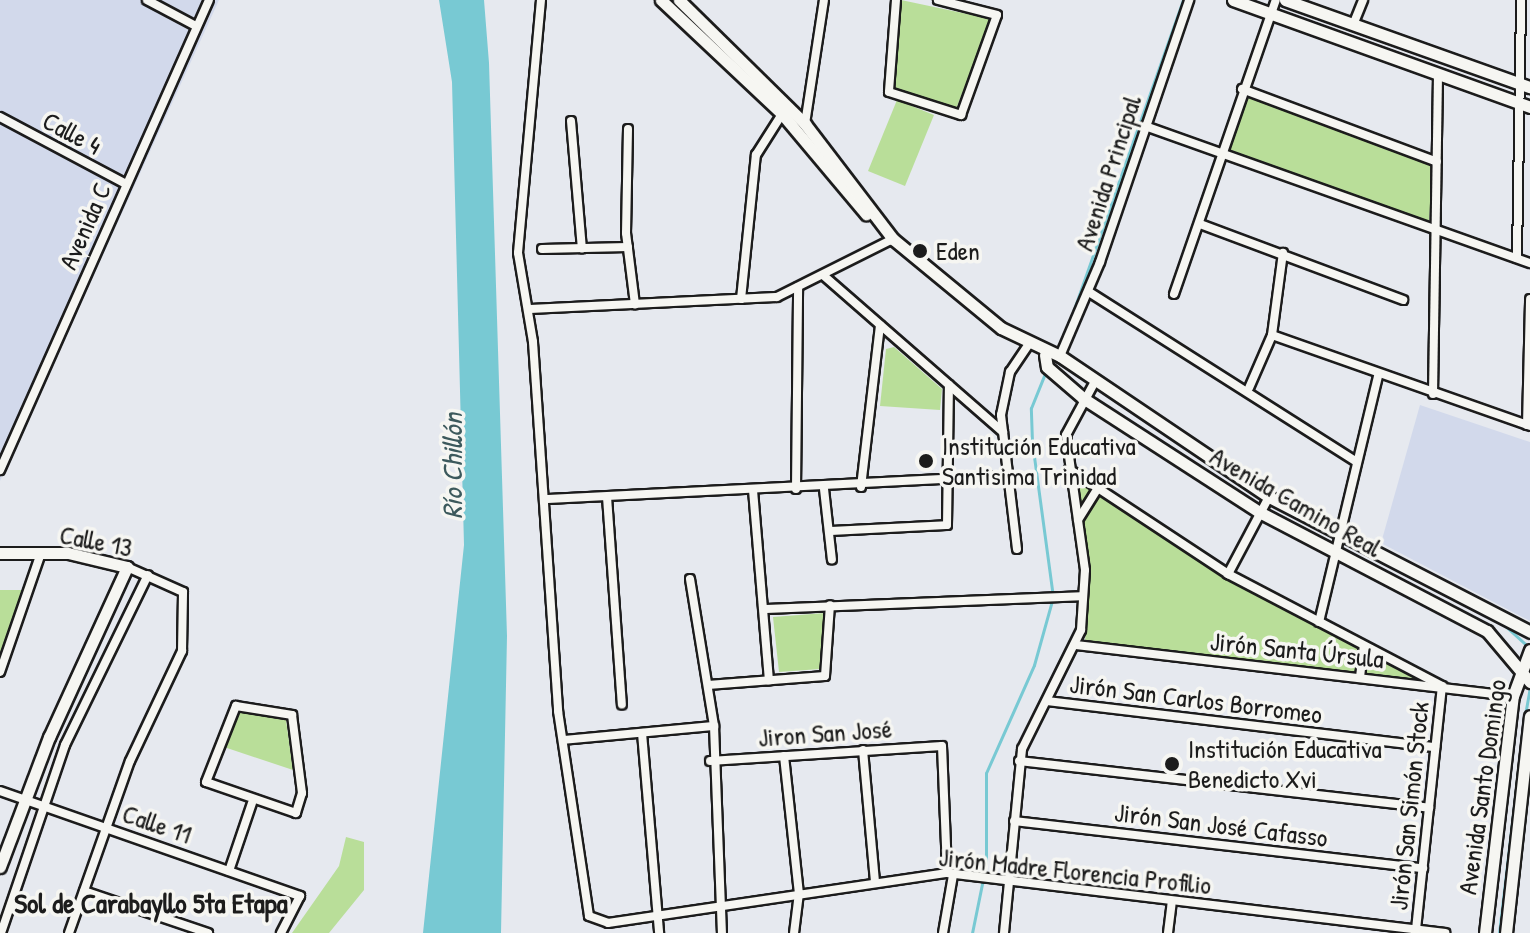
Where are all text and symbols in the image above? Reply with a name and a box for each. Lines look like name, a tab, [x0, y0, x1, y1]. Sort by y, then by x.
street label: Avenida Principal	[1068, 91, 1148, 255]
street label: Calle 4	[37, 105, 107, 161]
street label: Avenida C	[52, 178, 118, 274]
place label: Eden	[936, 235, 980, 267]
marker: Eden	[911, 242, 929, 260]
water label: Río Chillón	[435, 413, 469, 519]
place label: Institución Educativa Santisima Trinidad	[942, 430, 1136, 492]
street label: Avenida Camino Real	[1205, 440, 1387, 564]
marker: Institución Educativa Santisima Trinidad	[917, 452, 935, 470]
street label: Calle 13	[57, 519, 135, 563]
street label: Jirón Santa Úrsula	[1209, 625, 1385, 675]
street label: Jirón San Carlos Borromeo	[1068, 668, 1324, 730]
street label: Avenida Santo Domingo	[1451, 678, 1513, 896]
street label: Jirón San Simón Stock	[1383, 700, 1435, 912]
street label: Jiron San José	[757, 713, 893, 753]
place label: Institución Educativa Benedicto Xvi	[1188, 733, 1382, 794]
marker: Institución Educativa Benedicto Xvi	[1163, 755, 1181, 773]
street label: Jirón San José Cafasso	[1113, 796, 1329, 854]
street label: Calle 11	[118, 798, 196, 850]
street label: Jirón Madre Florencia Profilio	[937, 841, 1213, 901]
district label: Sol de Carabayllo 5ta Etapa	[14, 886, 288, 920]

